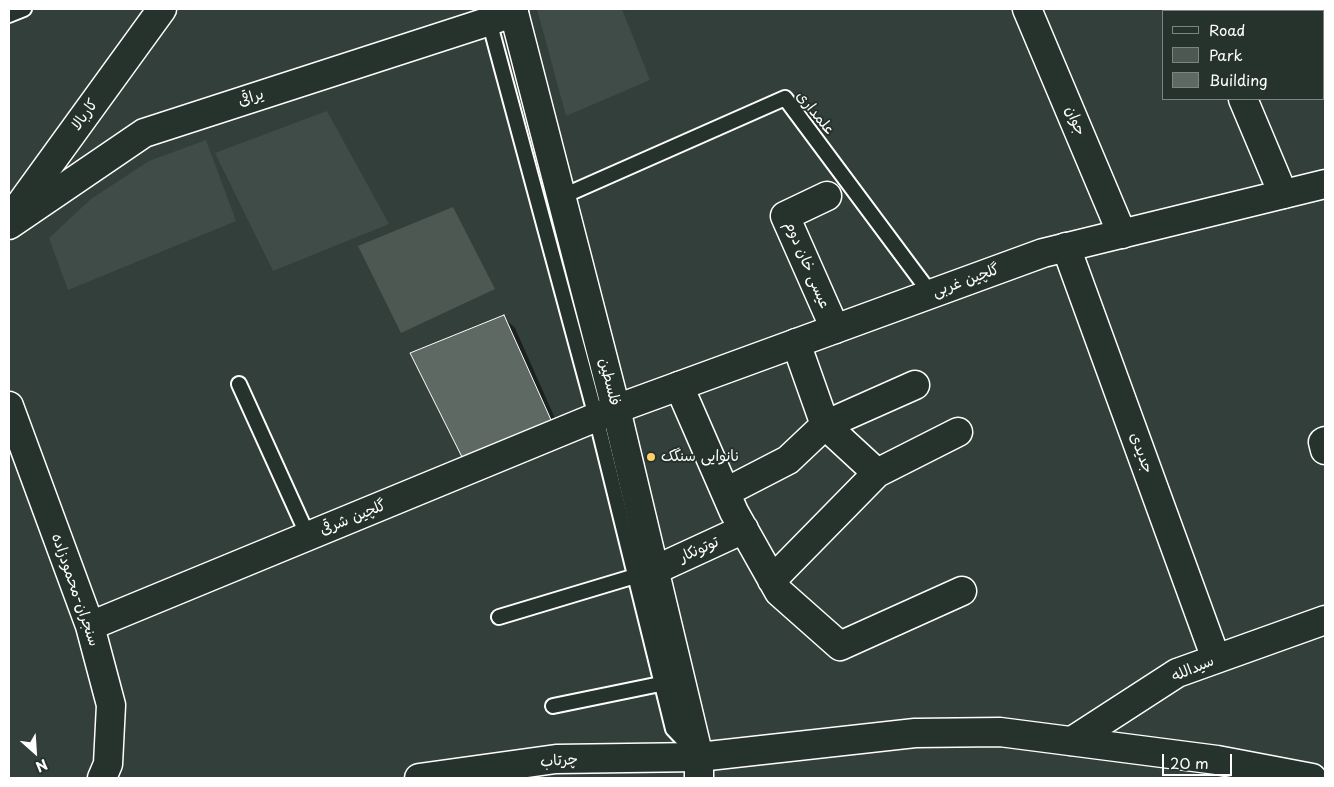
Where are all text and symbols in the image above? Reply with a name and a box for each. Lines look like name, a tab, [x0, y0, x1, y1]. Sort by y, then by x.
legend	[1162, 10, 1324, 100]
text: Road	[1209, 18, 1245, 41]
text: Park	[1209, 43, 1243, 66]
text: Building	[1209, 68, 1268, 91]
street label: یراقی	[236, 85, 266, 111]
street label: علمداری	[792, 88, 838, 138]
street label: کاربالا	[68, 96, 102, 134]
street label: جوان	[1061, 104, 1089, 138]
street label: عیسی خان دوم	[780, 219, 834, 311]
street label: گلچین غربی	[930, 261, 1002, 301]
street label: فلسطین	[594, 356, 624, 408]
street label: جدیدی	[1125, 430, 1157, 476]
place label: نانوایی سنگک	[661, 448, 740, 466]
marker: نانوایی سنگک	[645, 451, 657, 463]
street label: گلچین شرقی	[317, 497, 389, 539]
street label: سنجران-محمودزاده	[47, 531, 103, 649]
street label: توتونکار	[676, 533, 722, 567]
street label: سیدالله	[1169, 652, 1217, 686]
north arrow	[10, 727, 60, 777]
scale bar	[1164, 744, 1234, 776]
street label: چرتاب	[540, 751, 578, 771]
text: 20 m	[1170, 751, 1209, 774]
text: N	[32, 754, 51, 778]

